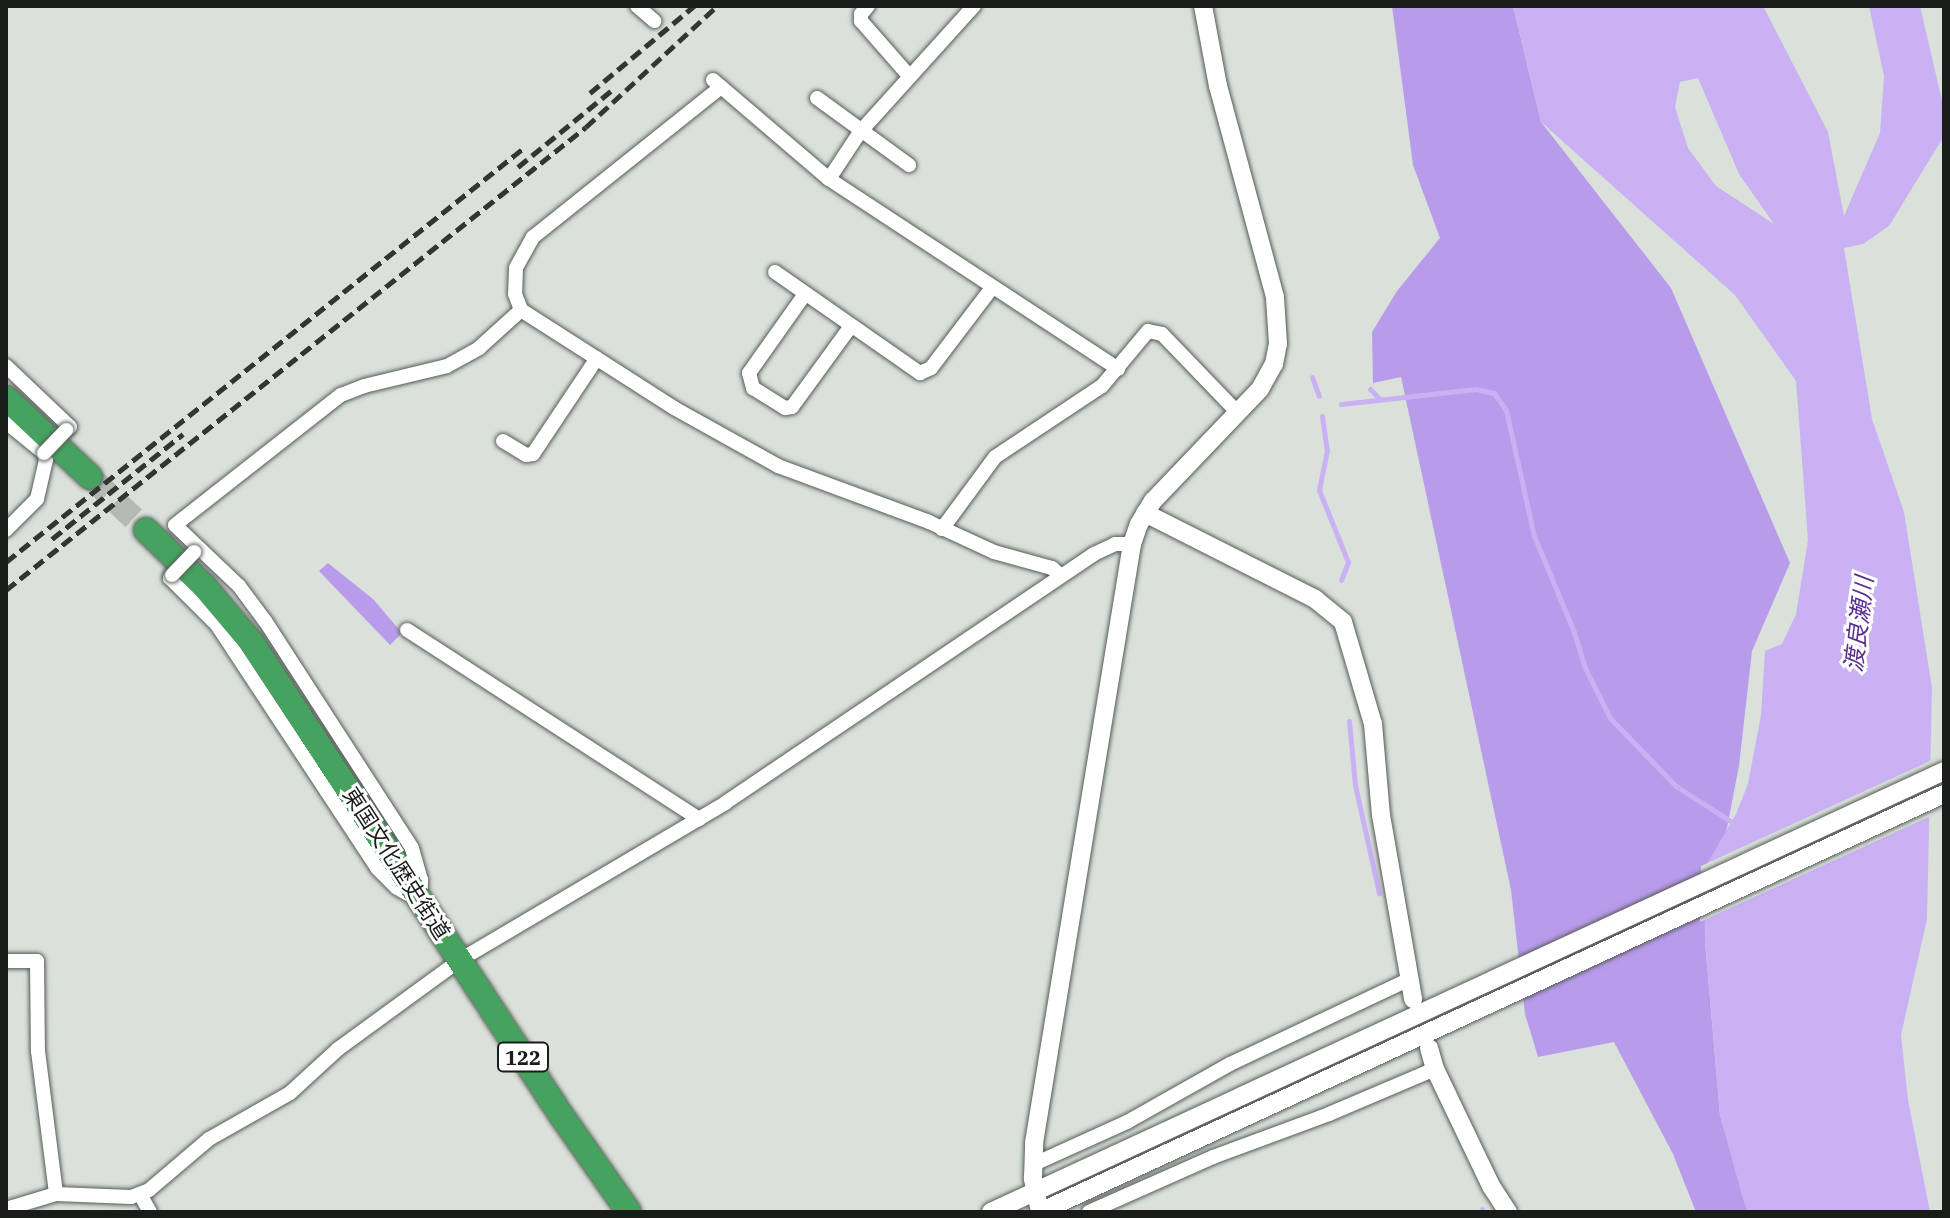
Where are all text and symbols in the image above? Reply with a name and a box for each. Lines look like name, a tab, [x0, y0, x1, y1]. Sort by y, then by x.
water label: 渡良瀬川	[1839, 575, 1879, 673]
street label: 東国文化歴史街道	[338, 782, 456, 944]
road number: 122	[497, 1041, 549, 1073]

